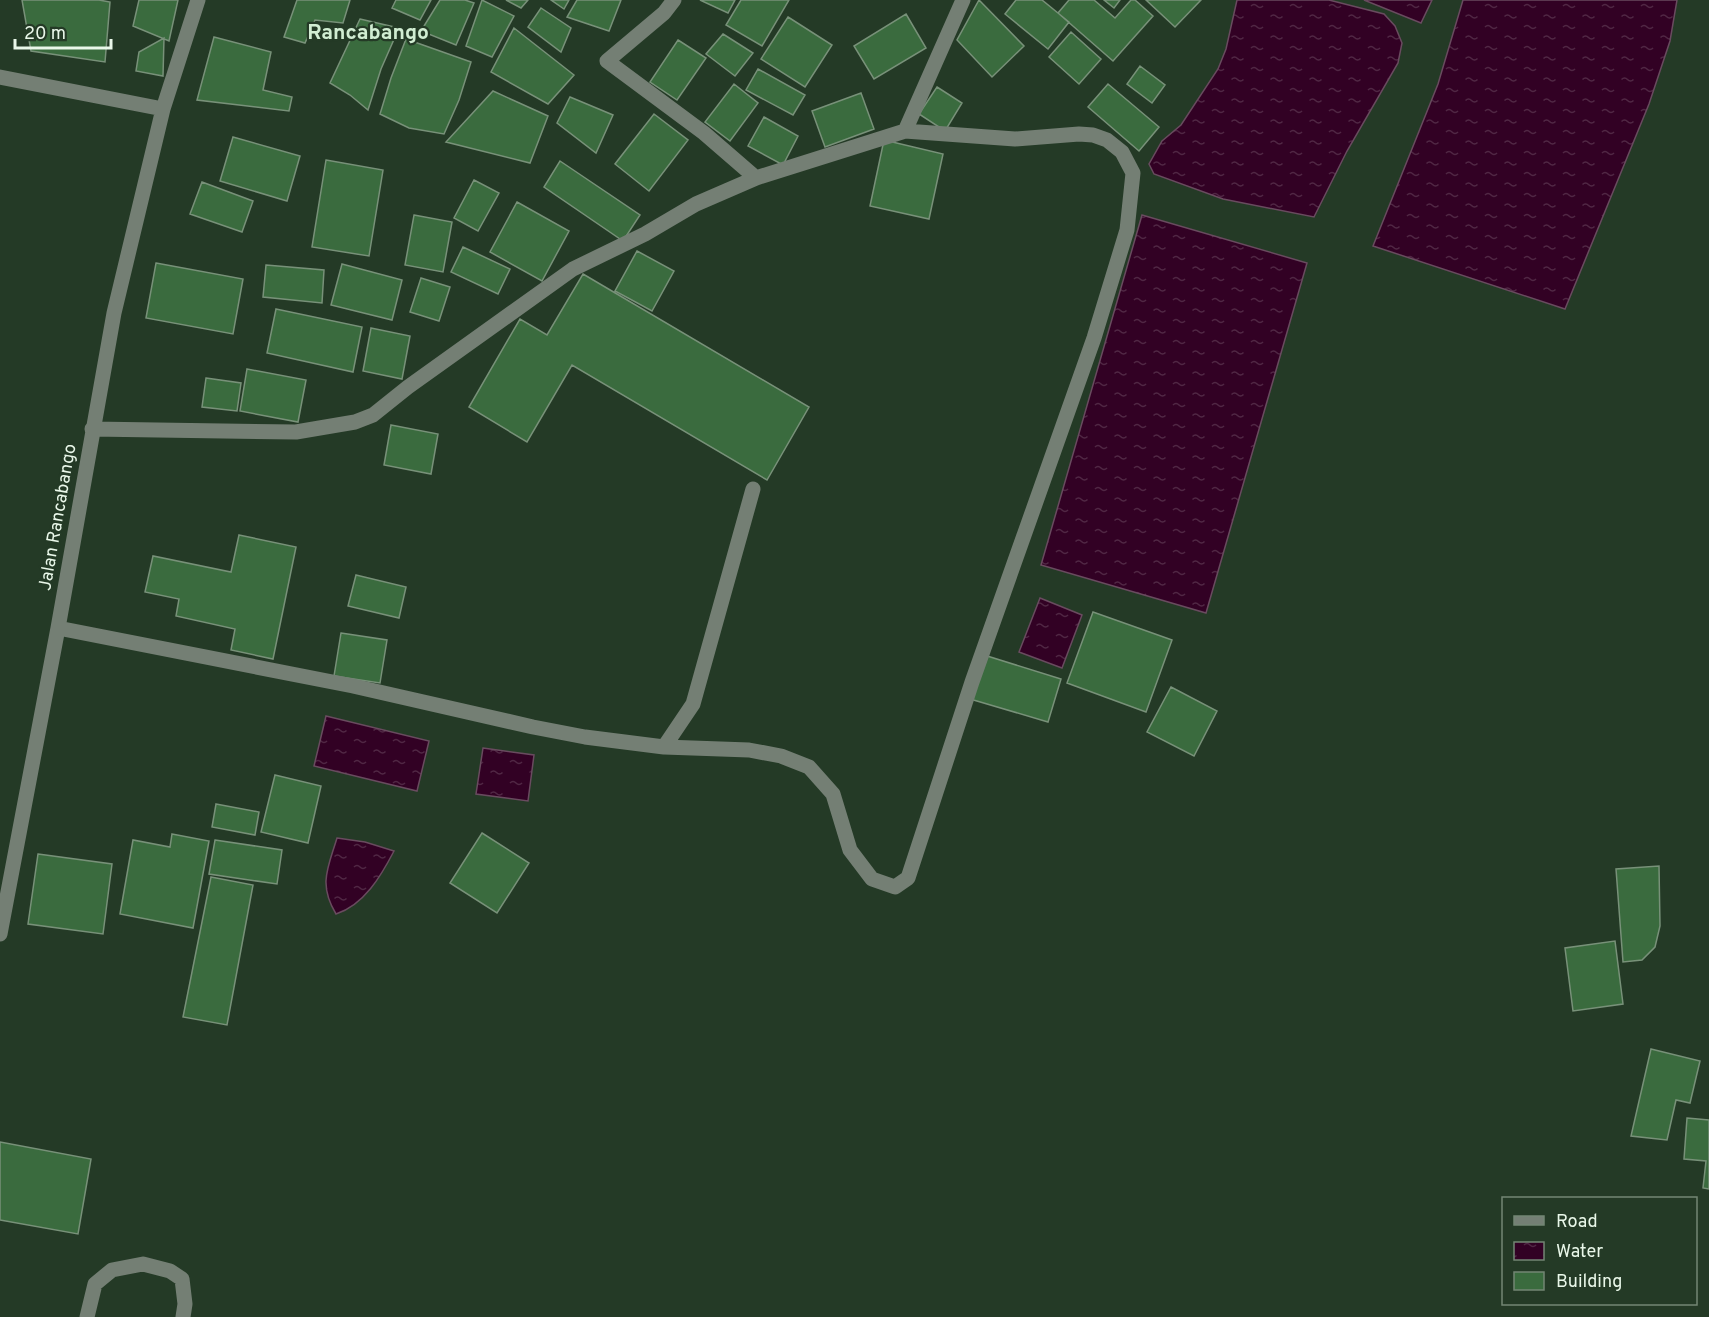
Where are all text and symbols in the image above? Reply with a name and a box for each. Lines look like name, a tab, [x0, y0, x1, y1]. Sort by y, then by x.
scale bar	[15, 12, 111, 50]
district label: Rancabango	[307, 20, 429, 47]
text: 20 m	[24, 23, 66, 46]
street label: Jalan Rancabango	[34, 442, 83, 593]
legend	[1502, 1197, 1697, 1305]
text: Road	[1556, 1211, 1598, 1234]
text: Water	[1556, 1241, 1603, 1264]
text: Building	[1556, 1271, 1622, 1294]

